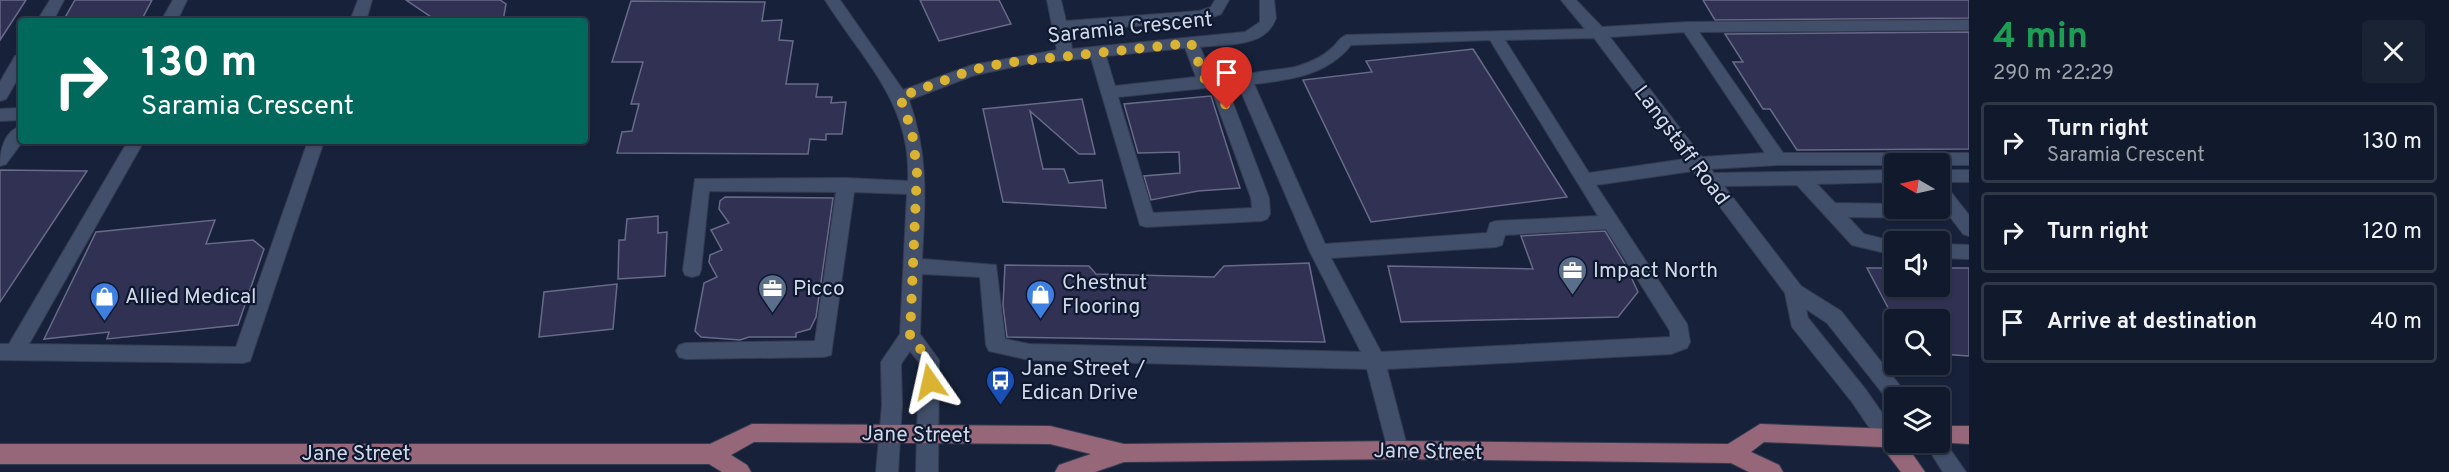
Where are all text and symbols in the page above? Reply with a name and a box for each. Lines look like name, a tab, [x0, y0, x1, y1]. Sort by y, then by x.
street label: Saramia Crescent	[1046, 6, 1214, 51]
text: 4 min	[1993, 15, 2088, 61]
button: close	[2362, 20, 2425, 83]
text: 130 m	[141, 38, 257, 91]
icon: right	[42, 42, 120, 120]
pin	[1201, 47, 1252, 109]
icon: arrive	[1210, 56, 1243, 89]
text: 290 m · 22:29	[1993, 61, 2114, 87]
street label: Langstaff Road	[1627, 81, 1735, 211]
text: Saramia Crescent	[141, 90, 354, 124]
text: Turn right	[2047, 116, 2149, 143]
icon: right	[1996, 126, 2029, 159]
text: 130 m	[2363, 129, 2422, 156]
text: Saramia Crescent	[2047, 143, 2205, 169]
north arrow	[1884, 153, 1950, 219]
map controls	[1884, 153, 1950, 453]
icon: right	[1996, 216, 2029, 249]
text: Turn right	[2047, 219, 2149, 246]
text: 120 m	[2362, 219, 2422, 246]
button: sound	[1884, 231, 1950, 297]
office icon: Impact North	[1556, 254, 1588, 296]
place label: Impact North	[1593, 258, 1718, 285]
place label: Chestnut Flooring	[1062, 270, 1147, 321]
office icon: Picco	[756, 272, 788, 314]
place label: Picco	[793, 276, 845, 303]
shop icon: Chestnut Flooring	[1025, 278, 1057, 320]
shop icon: Allied Medical	[88, 280, 120, 322]
place label: Allied Medical	[125, 284, 257, 311]
icon: arrive	[1996, 306, 2029, 339]
button: search	[1884, 309, 1950, 375]
text: Arrive at destination	[2047, 309, 2257, 336]
text: 40 m	[2370, 309, 2422, 336]
position arrow	[898, 350, 962, 414]
place label: Jane Street / Edican Drive	[1021, 356, 1145, 407]
bus stop icon: Jane Street / Edican Drive	[984, 364, 1016, 406]
button: layers	[1884, 387, 1950, 453]
street label: Jane Street	[861, 421, 971, 450]
street label: Jane Street	[1373, 438, 1483, 467]
street label: Jane Street	[302, 441, 410, 468]

